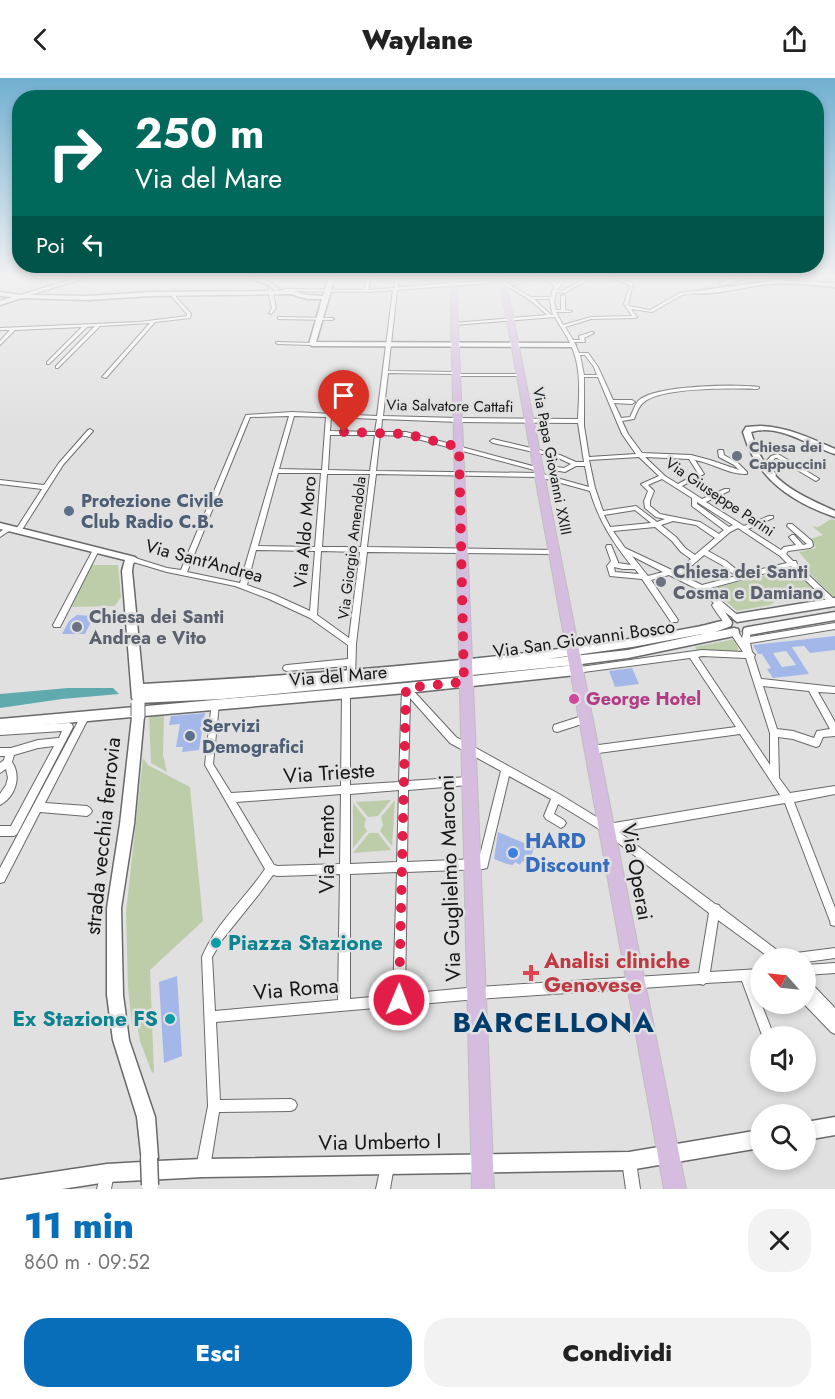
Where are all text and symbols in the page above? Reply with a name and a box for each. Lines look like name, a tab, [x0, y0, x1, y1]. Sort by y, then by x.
text: Waylane	[362, 20, 473, 59]
icon: back	[24, 23, 57, 56]
icon: share	[778, 23, 811, 56]
text: 250 m	[135, 103, 265, 164]
icon: right	[36, 114, 114, 192]
text: Via del Mare	[135, 159, 282, 198]
icon: left	[77, 228, 110, 261]
text: Poi	[36, 229, 65, 261]
pin	[318, 370, 369, 432]
icon: arrive	[327, 379, 360, 412]
street label: Via Papa Giovanni XXIII	[527, 385, 577, 537]
street label: Via Salvatore Cattafi	[386, 394, 514, 418]
place label: Chiesa dei Cappuccini	[749, 436, 826, 475]
marker: Chiesa dei Cappuccini	[730, 449, 744, 463]
street label: Via Giuseppe Parini	[661, 452, 779, 542]
street label: Via Aldo Moro	[287, 475, 323, 589]
street label: Via Giorgio Amendola	[332, 475, 372, 621]
place label: Protezione Civile Club Radio C.B.	[81, 488, 224, 535]
marker: Protezione Civile Club Radio C.B.	[62, 504, 76, 518]
street label: Via Sant'Andrea	[142, 533, 266, 589]
place label: Chiesa dei Santi Cosma e Damiano	[673, 559, 824, 606]
marker: Chiesa dei Santi Cosma e Damiano	[654, 575, 668, 589]
place label: Chiesa dei Santi Andrea e Vito	[88, 604, 224, 651]
street label: Via San Giovanni Bosco	[491, 613, 677, 665]
marker: Chiesa dei Santi Andrea e Vito	[70, 620, 84, 634]
street label: Via del Mare	[288, 659, 388, 693]
place label: George Hotel	[586, 686, 701, 712]
marker: George Hotel	[567, 692, 581, 706]
place label: Servizi Demografici	[202, 713, 304, 760]
marker: Servizi Demografici	[183, 729, 197, 743]
street label: strada vecchia ferrovia	[78, 736, 128, 936]
street label: Via Trieste	[282, 755, 376, 791]
street label: Via Guglielmo Marconi	[431, 774, 469, 982]
street label: Via Trento	[312, 804, 342, 894]
street label: Via Operai	[614, 821, 660, 923]
place label: HARD Discount	[525, 826, 610, 880]
marker: HARD Discount	[506, 846, 520, 860]
place label: Piazza Stazione	[228, 928, 383, 958]
marker: Piazza Stazione	[209, 936, 223, 950]
place label: Analisi cliniche Genovese	[543, 946, 690, 1000]
north arrow	[750, 948, 816, 1014]
map controls	[750, 948, 816, 1170]
marker: Analisi cliniche Genovese	[522, 964, 540, 982]
position arrow	[367, 968, 431, 1032]
street label: Via Roma	[252, 970, 340, 1008]
district label: BARCELLONA	[453, 1002, 655, 1043]
place label: Ex Stazione FS	[12, 1004, 158, 1034]
marker: Ex Stazione FS	[163, 1012, 177, 1026]
button: sound	[750, 1026, 816, 1092]
button: search	[750, 1104, 816, 1170]
street label: Via Umberto I	[318, 1126, 442, 1158]
text: 11 min	[24, 1199, 134, 1251]
button: close	[748, 1209, 811, 1272]
text: 860 m · 09:52	[24, 1248, 150, 1277]
button: Esci	[24, 1318, 412, 1387]
button: Condividi	[424, 1318, 811, 1387]

